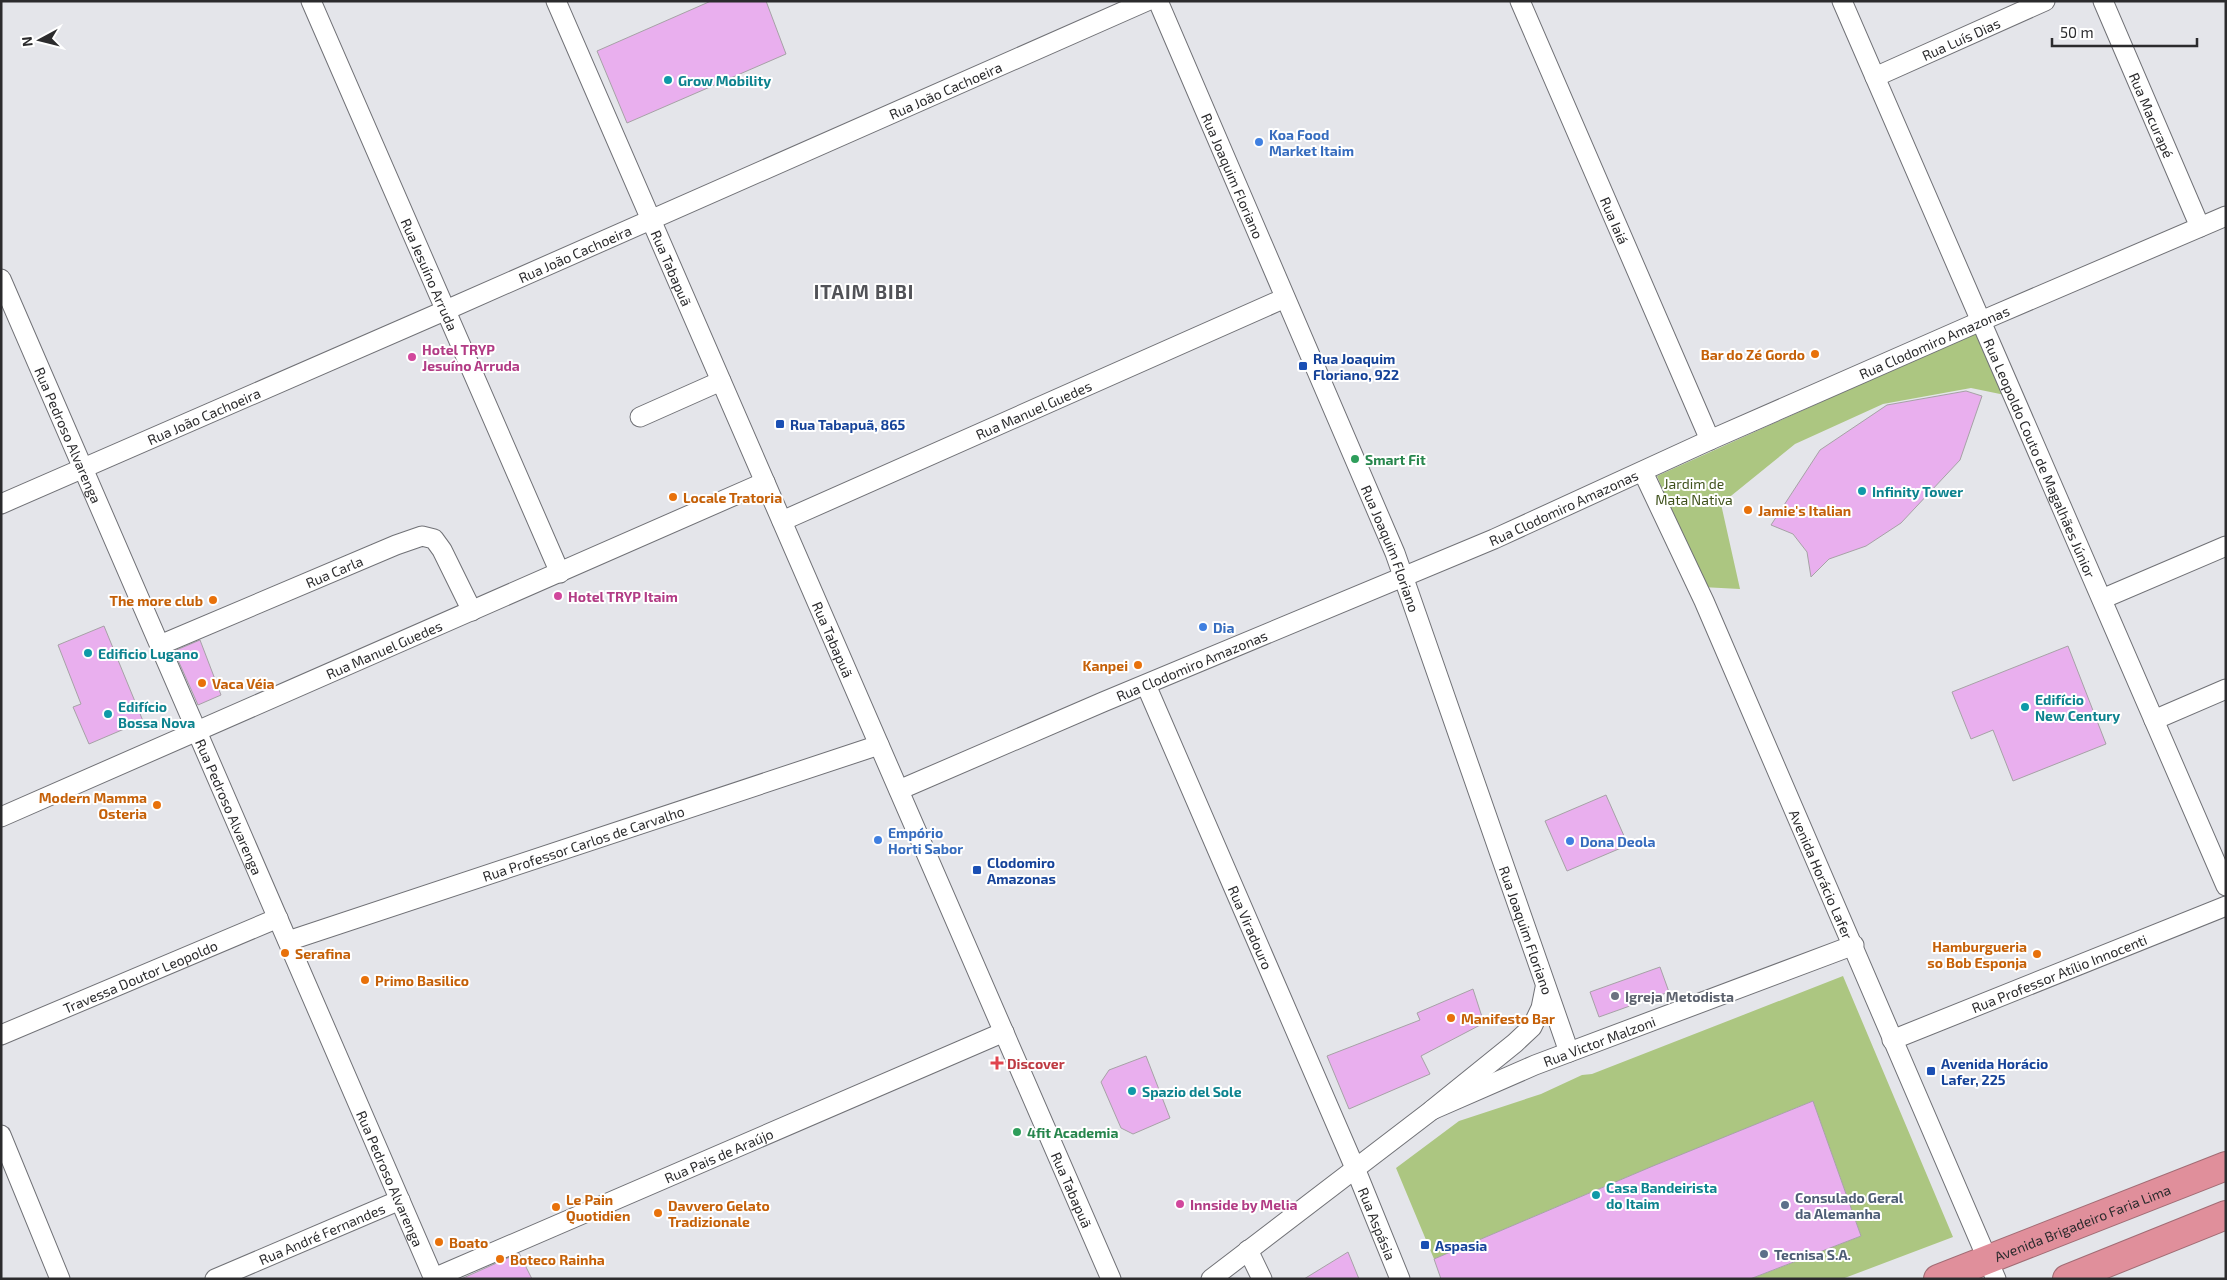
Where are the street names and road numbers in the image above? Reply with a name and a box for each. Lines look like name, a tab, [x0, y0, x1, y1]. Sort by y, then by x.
street label: Rua Luís Dias	[1919, 14, 2003, 64]
street label: Rua João Cachoeira	[886, 58, 1004, 122]
street label: Rua Macurapé	[2126, 70, 2178, 160]
street label: Rua Joaquim Floriano	[1199, 110, 1267, 241]
street label: Rua Iaiá	[1597, 194, 1633, 247]
street label: Rua Jesuíno Arruda	[398, 216, 462, 333]
street label: Rua João Cachoeira	[516, 221, 634, 286]
street label: Rua Tabapuã	[648, 227, 696, 309]
street label: Rua Clodomiro Amazonas	[1856, 301, 2012, 382]
street label: Rua Leopoldo Couto de Magalhães Júnior	[1981, 336, 2100, 581]
street label: Rua Pedroso Alvarenga	[32, 364, 105, 506]
street label: Rua Manuel Guedes	[973, 376, 1094, 443]
street label: Rua João Cachoeira	[144, 384, 263, 448]
street label: Rua Clodomiro Amazonas	[1486, 466, 1641, 549]
street label: Rua Joaquim Floriano	[1358, 482, 1423, 614]
street label: Rua Carla	[303, 552, 365, 591]
street label: Rua Tabapuã	[809, 599, 857, 680]
street label: Rua Manuel Guedes	[323, 616, 444, 682]
street label: Rua Clodomiro Amazonas	[1113, 626, 1270, 704]
street label: Rua Pedroso Alvarenga	[193, 736, 266, 877]
street label: Rua Professor Carlos de Carvalho	[480, 802, 686, 884]
street label: Avenida Horácio Lafer	[1786, 807, 1857, 942]
street label: Rua Joaquim Floriano	[1496, 863, 1557, 997]
street label: Rua Viradouro	[1225, 883, 1276, 972]
street label: Rua Professor Atílio Innocenti	[1969, 930, 2149, 1016]
street label: Travessa Doutor Leopoldo	[60, 936, 220, 1016]
street label: Rua Victor Malzoni	[1541, 1012, 1658, 1070]
street label: Rua Pedroso Alvarenga	[353, 1108, 427, 1249]
street label: Rua Pais de Araújo	[662, 1124, 776, 1186]
street label: Rua Tabapuã	[1048, 1149, 1096, 1230]
street label: Avenida Brigadeiro Faria Lima	[1992, 1180, 2173, 1265]
street label: Rua Aspásia	[1355, 1184, 1400, 1262]
street label: Rua André Fernandes	[256, 1199, 387, 1268]

